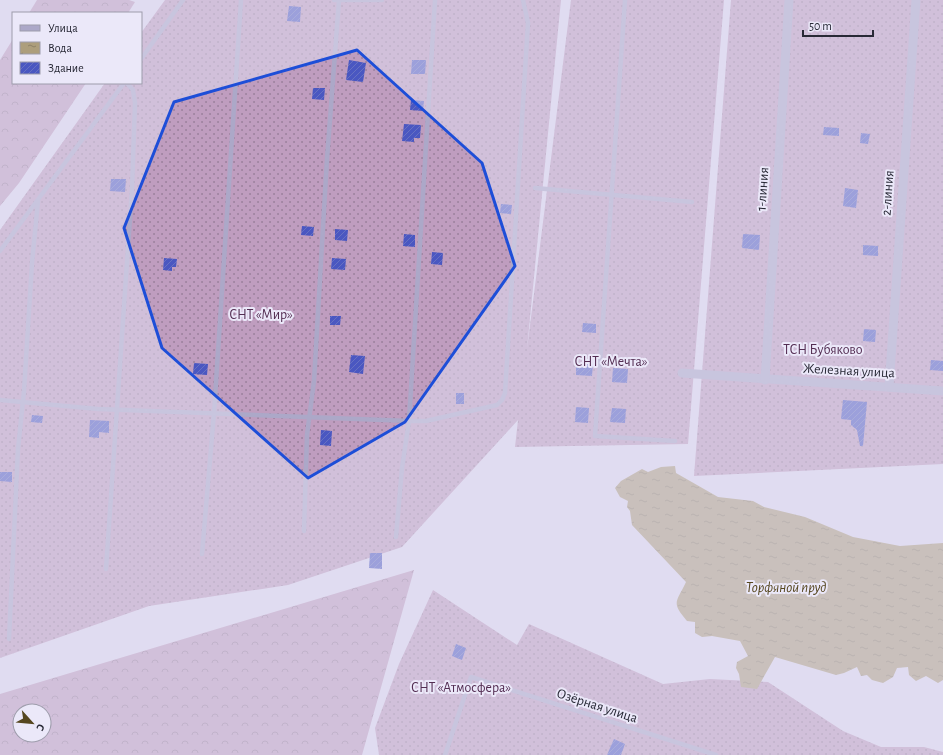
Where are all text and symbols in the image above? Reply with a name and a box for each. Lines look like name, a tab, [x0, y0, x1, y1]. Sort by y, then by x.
legend	[12, 12, 142, 84]
scale bar	[803, 12, 873, 38]
text: 50 m	[809, 20, 832, 32]
text: Улица	[48, 22, 78, 34]
text: Вода	[48, 42, 72, 54]
text: Здание	[48, 62, 84, 74]
street label: 1-линия	[754, 167, 772, 211]
street label: 2-линия	[879, 170, 897, 216]
park label: СНТ «Мир»	[229, 308, 293, 322]
park label: ТСН Бубяково	[783, 343, 863, 357]
park label: СНТ «Мечта»	[575, 355, 647, 369]
street label: Железная улица	[803, 362, 896, 380]
water label: Торфяной пруд	[746, 580, 826, 595]
park label: СНТ «Атмосфера»	[411, 681, 511, 695]
street label: Озёрная улица	[555, 686, 640, 726]
north arrow	[12, 703, 52, 743]
text: С	[34, 722, 47, 733]

